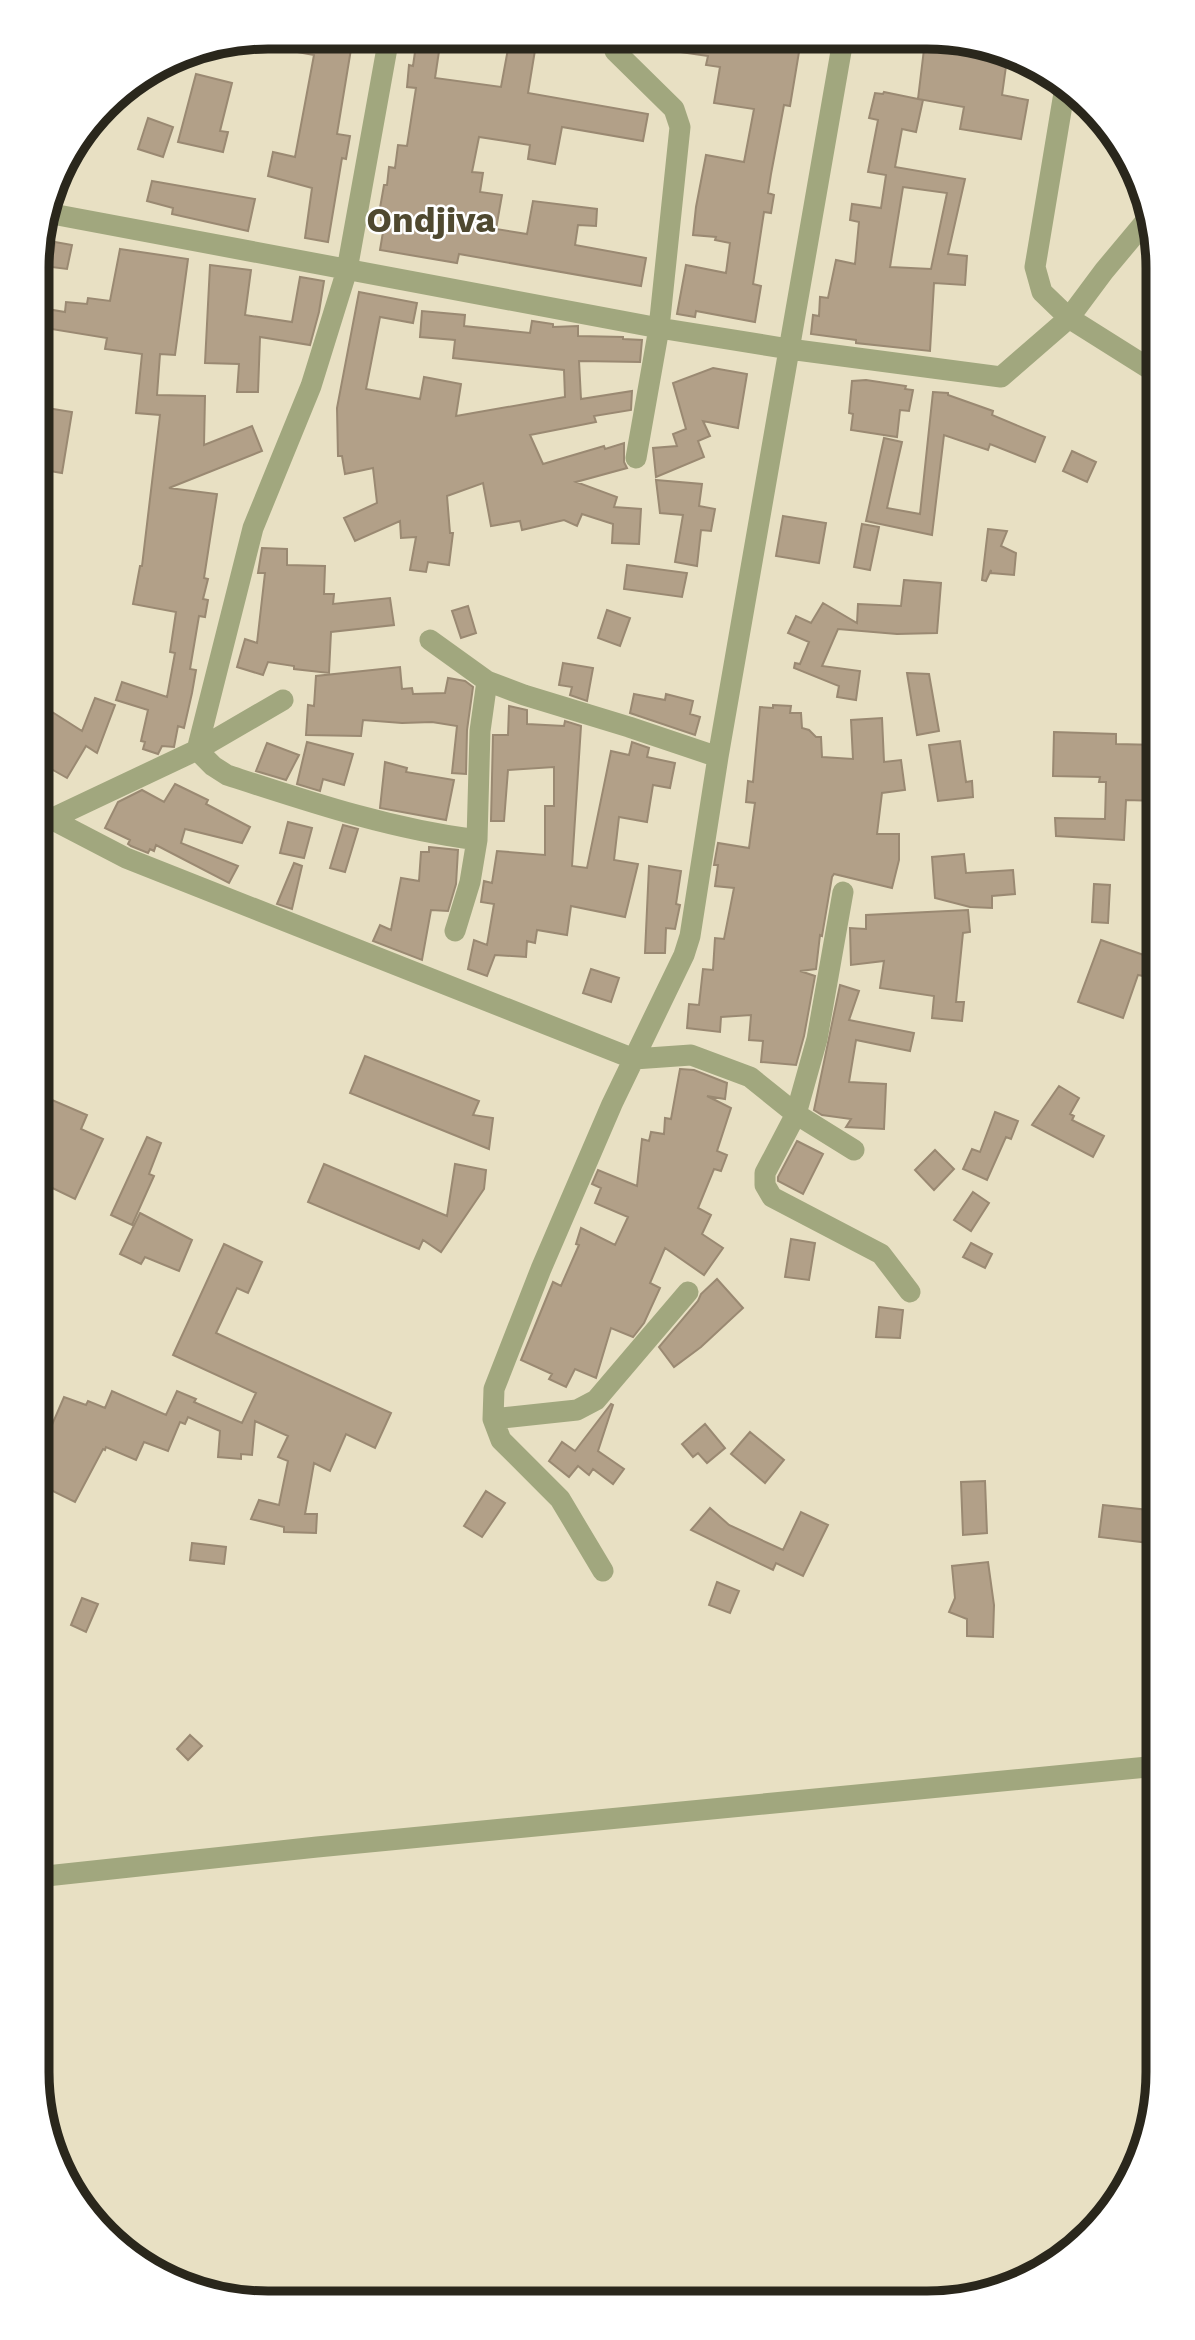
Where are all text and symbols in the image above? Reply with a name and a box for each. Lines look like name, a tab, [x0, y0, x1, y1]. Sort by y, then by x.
district label: Ondjiva	[366, 199, 496, 241]

